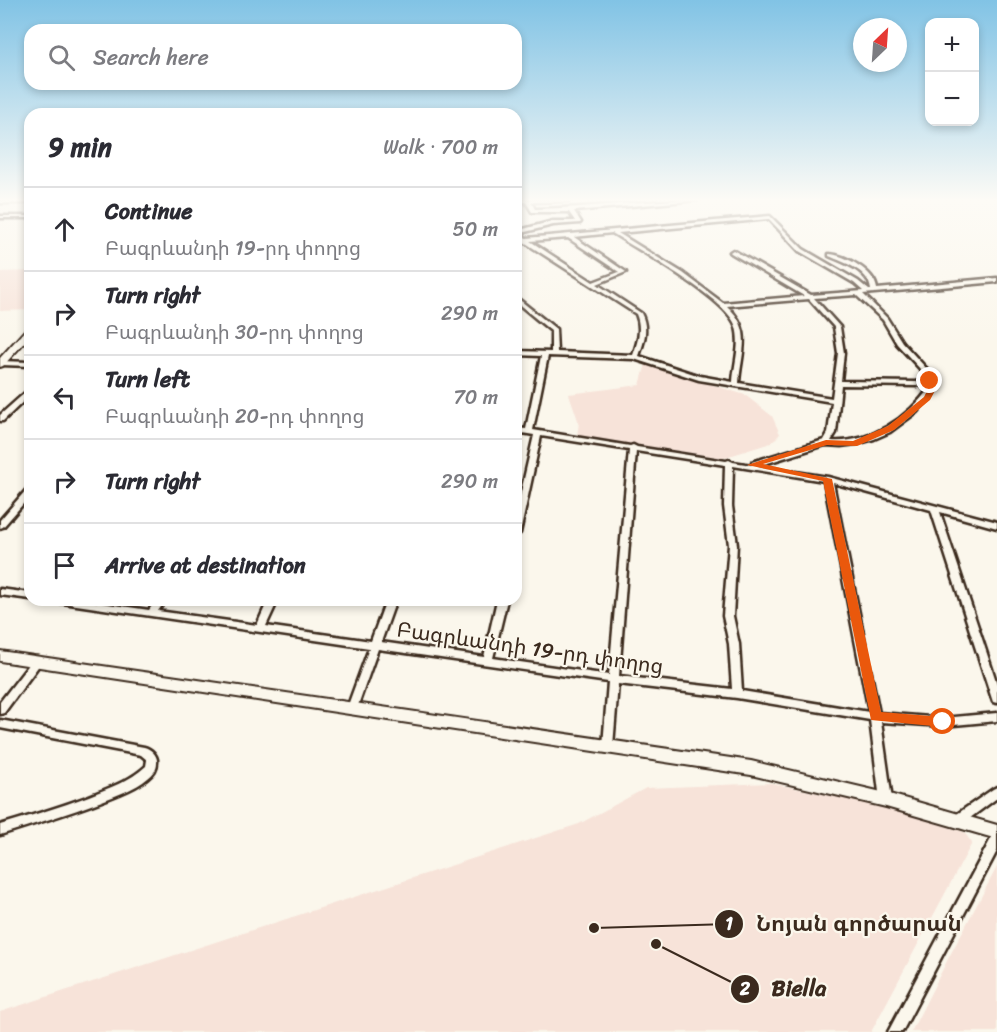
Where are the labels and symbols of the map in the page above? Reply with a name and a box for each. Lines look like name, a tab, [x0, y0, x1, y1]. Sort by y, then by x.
north arrow	[853, 18, 907, 72]
route end	[916, 367, 942, 393]
street label: Բագրևանդի 19-րդ փողոց	[394, 610, 666, 686]
route start	[929, 708, 955, 734]
callout: Նոյան գործարան	[714, 904, 973, 944]
text: Նոյան գործարան	[756, 904, 962, 943]
text: 1	[725, 908, 733, 940]
callout: Biella	[730, 969, 838, 1009]
text: Biella	[772, 969, 827, 1008]
text: 2	[739, 973, 751, 1005]

